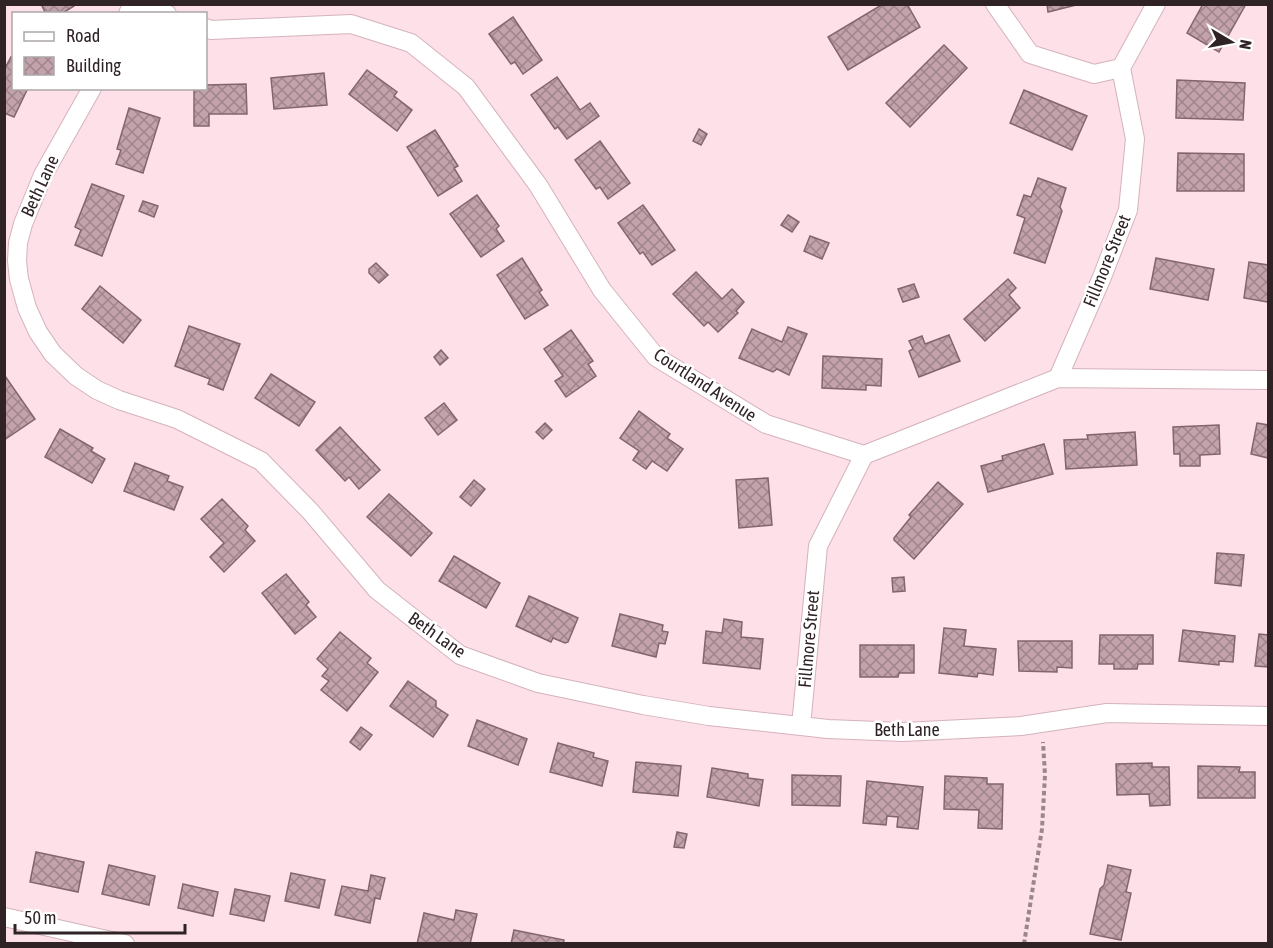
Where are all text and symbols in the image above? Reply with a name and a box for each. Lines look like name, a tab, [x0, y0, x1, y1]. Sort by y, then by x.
legend	[12, 12, 207, 90]
north arrow	[1201, 12, 1261, 72]
text: Road	[66, 25, 100, 46]
text: N	[1236, 38, 1255, 51]
text: Building	[66, 55, 121, 76]
street label: Beth Lane	[16, 152, 63, 220]
street label: Fillmore Street	[1078, 212, 1135, 310]
street label: Courtland Avenue	[650, 344, 761, 426]
street label: Fillmore Street	[794, 589, 823, 689]
street label: Beth Lane	[405, 607, 470, 662]
street label: Beth Lane	[874, 719, 940, 740]
scale bar	[15, 897, 184, 935]
text: 50 m	[24, 907, 56, 928]

